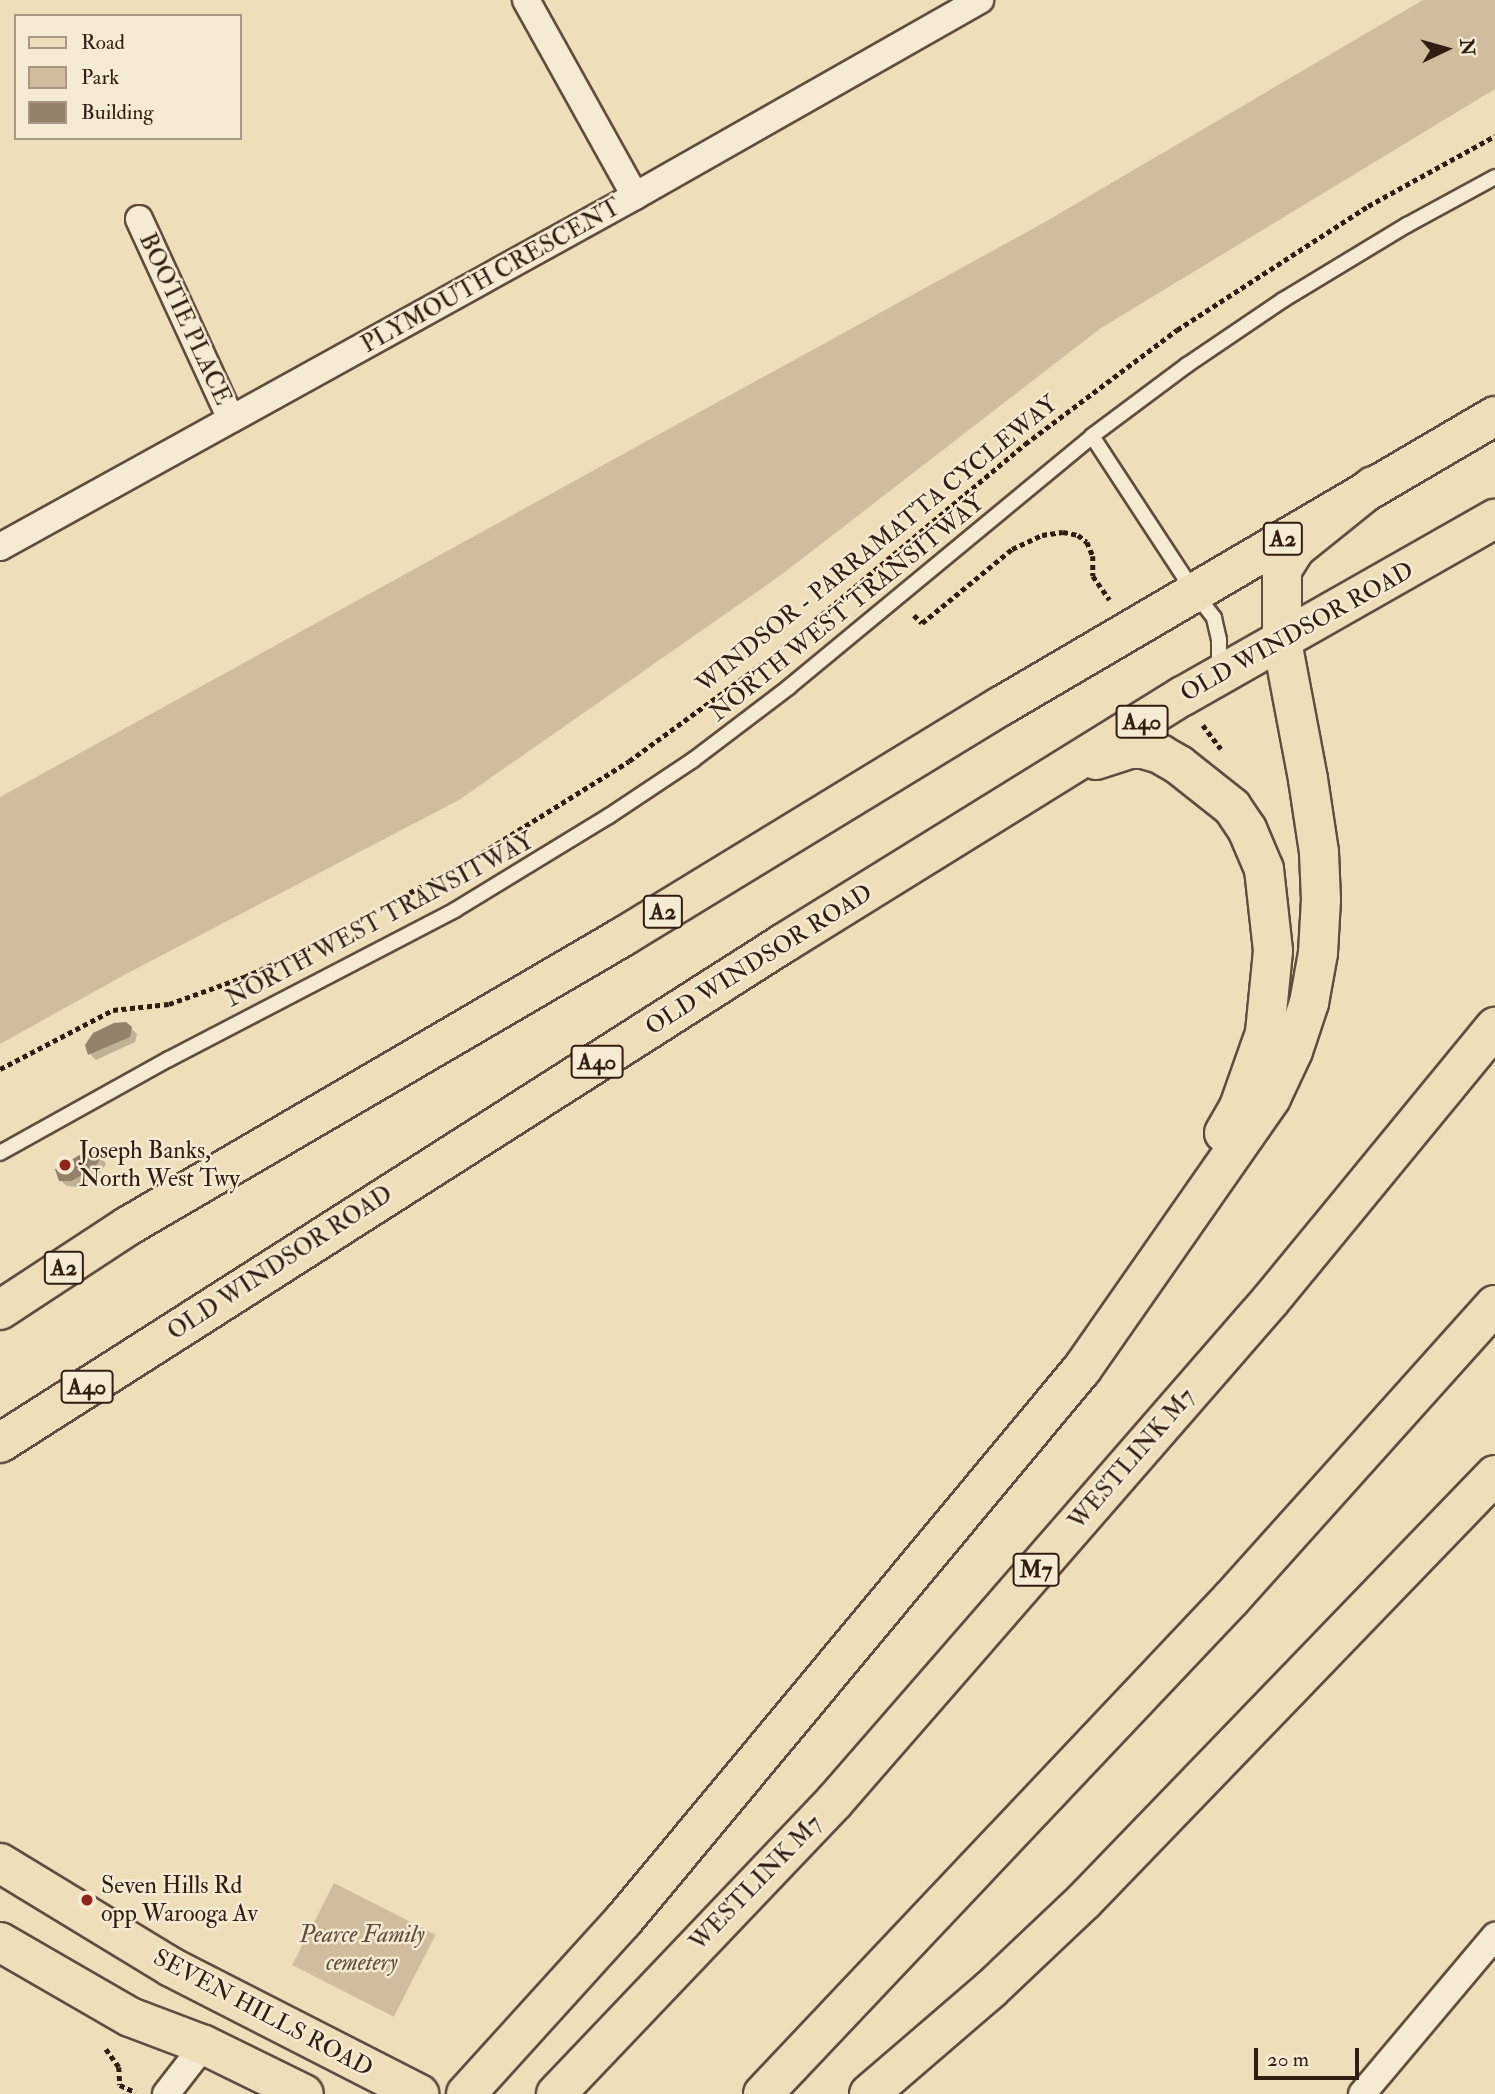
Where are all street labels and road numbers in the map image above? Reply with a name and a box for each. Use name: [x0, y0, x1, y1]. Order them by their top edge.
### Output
street label: PLYMOUTH CRESCENT: [356, 193, 626, 359]
street label: BOOTIE PLACE: [133, 228, 237, 410]
street label: WINDSOR - PARRAMATTA CYCLEWAY: [691, 389, 1063, 699]
street label: NORTH WEST TRANSITWAY: [704, 488, 990, 728]
road number: A2: [1262, 520, 1304, 558]
street label: OLD WINDSOR ROAD: [1175, 556, 1419, 708]
road number: A40: [1114, 702, 1170, 742]
street label: NORTH WEST TRANSITWAY: [221, 826, 539, 1014]
street label: OLD WINDSOR ROAD: [640, 878, 878, 1042]
road number: A2: [642, 892, 684, 931]
road number: A40: [569, 1042, 625, 1082]
street label: OLD WINDSOR ROAD: [162, 1180, 398, 1346]
road number: A2: [43, 1248, 85, 1288]
road number: A40: [59, 1368, 115, 1406]
street label: WESTLINK M7: [1063, 1383, 1201, 1535]
road number: M7: [1012, 1550, 1060, 1590]
street label: WESTLINK M7: [684, 1809, 828, 1957]
street label: SEVEN HILLS ROAD: [148, 1943, 378, 2083]

